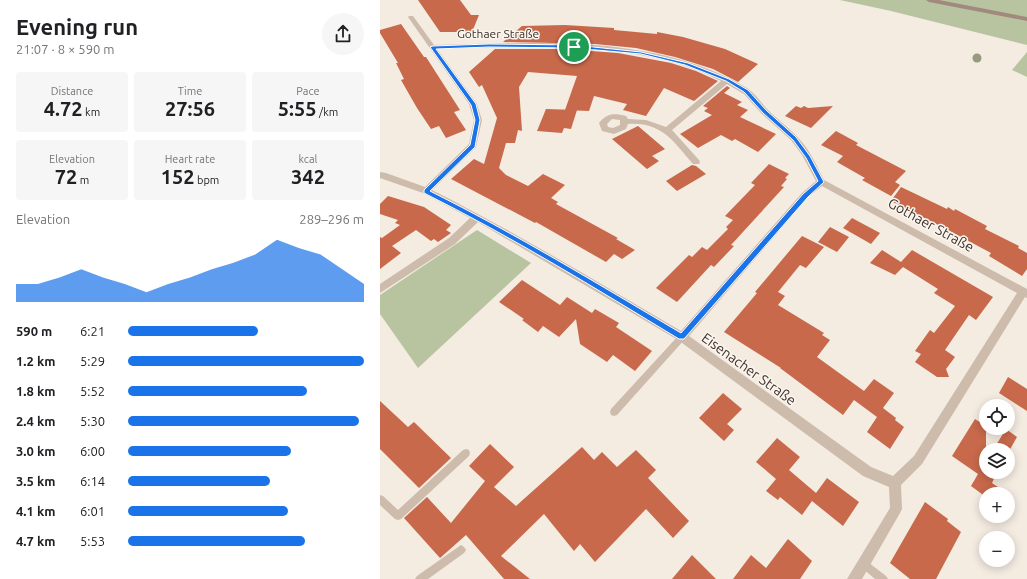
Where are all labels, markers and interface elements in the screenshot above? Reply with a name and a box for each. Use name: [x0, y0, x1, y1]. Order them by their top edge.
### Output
button: share: [322, 13, 364, 55]
text: Evening run: [16, 14, 138, 39]
street label: Gothaer Straße: [457, 27, 539, 40]
pin: [557, 30, 591, 64]
icon: arrive: [563, 36, 585, 58]
text: 21:07 · 8 × 590 m: [16, 42, 115, 56]
text: Distance: [51, 85, 93, 97]
text: Time: [178, 85, 202, 97]
text: Pace: [296, 85, 320, 97]
text: 4.72: [44, 97, 83, 120]
text: 27:56: [165, 97, 215, 120]
text: 5:55: [278, 97, 317, 120]
text: km: [83, 106, 100, 118]
text: /km: [317, 106, 338, 118]
text: Elevation: [49, 153, 95, 165]
text: Heart rate: [165, 153, 215, 165]
text: kcal: [299, 153, 318, 165]
text: 72: [55, 165, 77, 188]
text: 152: [161, 165, 194, 188]
text: 342: [291, 165, 325, 188]
text: m: [77, 174, 89, 186]
text: bpm: [194, 174, 219, 186]
street label: Gothaer Straße: [885, 195, 977, 255]
text: Elevation: [16, 212, 70, 226]
text: 289–296 m: [299, 212, 364, 226]
text: 590 m: [16, 324, 52, 338]
text: 6:21: [80, 324, 105, 338]
street label: Eisenacher Straße: [699, 329, 799, 409]
text: 1.2 km: [16, 354, 55, 368]
text: 5:29: [80, 354, 105, 368]
text: 1.8 km: [16, 384, 55, 398]
text: 5:52: [80, 384, 105, 398]
map controls: [979, 399, 1015, 567]
button: locate: [979, 399, 1015, 435]
text: 2.4 km: [16, 414, 55, 428]
text: 5:30: [80, 414, 105, 428]
button: layers: [979, 443, 1015, 479]
text: 3.0 km: [16, 444, 55, 458]
text: 6:00: [80, 444, 105, 458]
text: 3.5 km: [16, 474, 55, 488]
text: 6:14: [80, 474, 105, 488]
button: +: [979, 487, 1015, 523]
text: 4.1 km: [16, 504, 55, 518]
text: 6:01: [80, 504, 105, 518]
button: −: [979, 531, 1015, 567]
text: 4.7 km: [16, 534, 55, 548]
text: 5:53: [80, 534, 105, 548]

